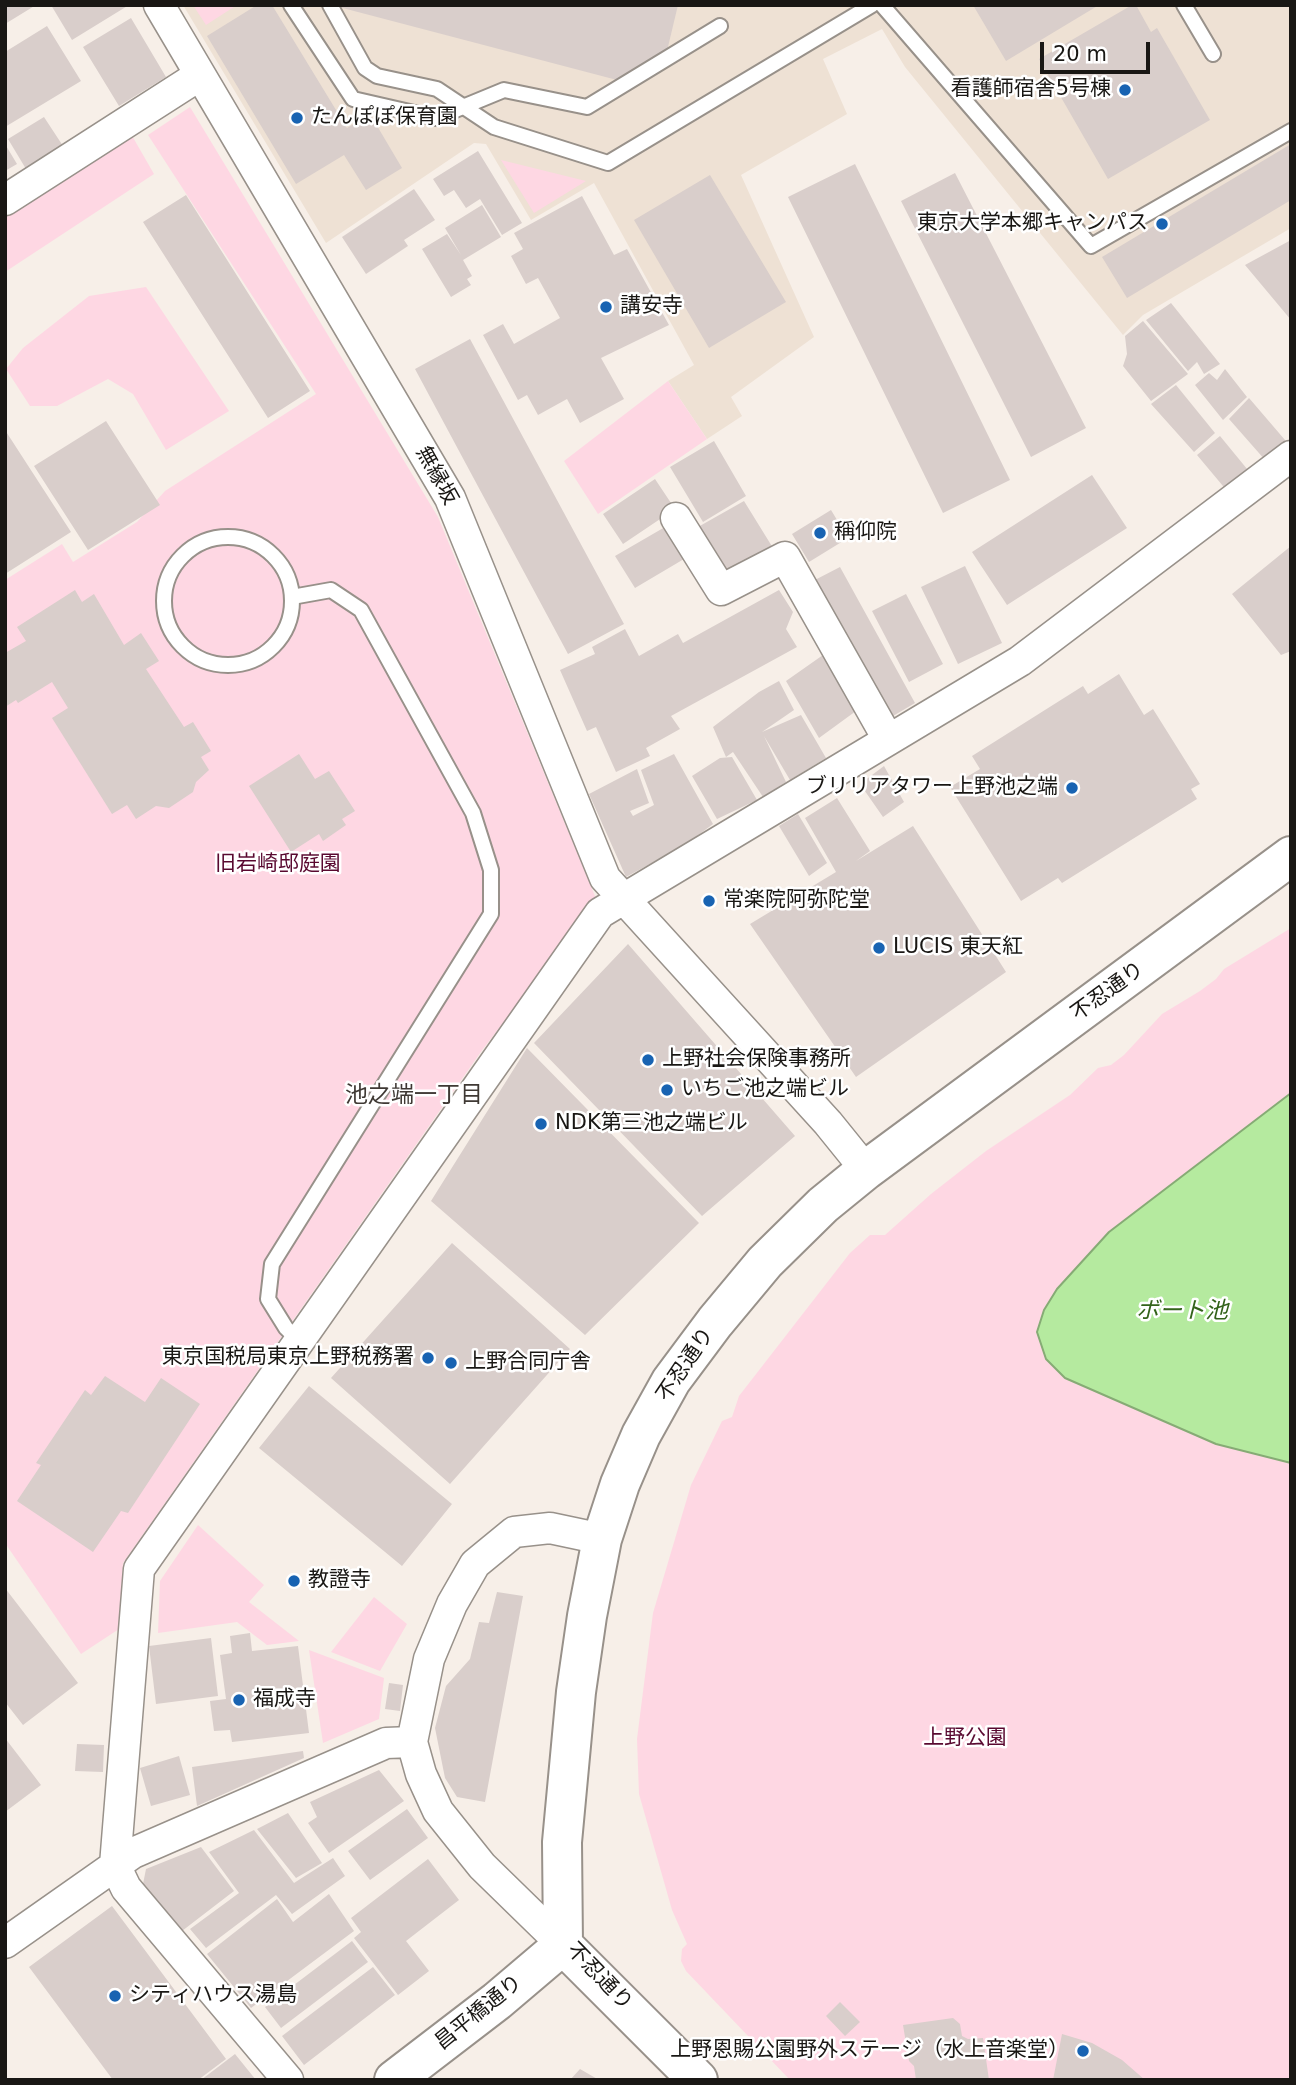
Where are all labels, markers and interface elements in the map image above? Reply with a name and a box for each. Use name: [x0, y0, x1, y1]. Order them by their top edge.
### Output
scale bar: [1044, 28, 1154, 72]
text: 20 m: [1053, 42, 1107, 66]
place label: 看護師宿舎5号棟: [951, 77, 1111, 103]
marker: 看護師宿舎5号棟: [1117, 82, 1133, 98]
place label: たんぽぽ保育園: [311, 105, 458, 131]
marker: たんぽぽ保育園: [289, 110, 305, 126]
place label: 東京大学本郷キャンパス: [917, 211, 1148, 237]
marker: 東京大学本郷キャンパス: [1154, 216, 1170, 232]
place label: 講安寺: [620, 294, 683, 320]
marker: 講安寺: [598, 299, 614, 315]
street label: 無縁坂: [410, 442, 462, 510]
place label: 稱仰院: [834, 520, 897, 546]
marker: 稱仰院: [812, 525, 828, 541]
place label: ブリリアタワー上野池之端: [806, 775, 1058, 801]
marker: ブリリアタワー上野池之端: [1064, 780, 1080, 796]
park label: 旧岩崎邸庭園: [215, 852, 341, 878]
place label: 常楽院阿弥陀堂: [723, 888, 870, 914]
marker: 常楽院阿弥陀堂: [701, 893, 717, 909]
place label: LUCIS 東天紅: [893, 935, 1023, 961]
marker: LUCIS 東天紅: [871, 940, 887, 956]
street label: 不忍通り: [1067, 957, 1149, 1027]
place label: 上野社会保険事務所: [662, 1047, 851, 1073]
marker: 上野社会保険事務所: [640, 1052, 656, 1068]
place label: いちご池之端ビル: [681, 1077, 849, 1103]
district label: 池之端一丁目: [345, 1082, 483, 1110]
marker: いちご池之端ビル: [659, 1082, 675, 1098]
place label: NDK第三池之端ビル: [555, 1111, 748, 1137]
marker: NDK第三池之端ビル: [533, 1116, 549, 1132]
water label: ボート池: [1136, 1298, 1228, 1326]
street label: 不忍通り: [652, 1323, 720, 1407]
place label: 東京国税局東京上野税務署: [162, 1345, 414, 1371]
marker: 東京国税局東京上野税務署: [420, 1350, 436, 1366]
place label: 上野合同庁舎: [465, 1350, 591, 1376]
marker: 上野合同庁舎: [443, 1355, 459, 1371]
place label: 教證寺: [308, 1568, 371, 1594]
marker: 教證寺: [286, 1573, 302, 1589]
place label: 福成寺: [253, 1687, 316, 1713]
marker: 福成寺: [231, 1692, 247, 1708]
park label: 上野公園: [923, 1726, 1007, 1752]
street label: 不忍通り: [561, 1938, 637, 2016]
street label: 昌平橋通り: [430, 1970, 528, 2056]
place label: シティハウス湯島: [129, 1983, 297, 2009]
marker: シティハウス湯島: [107, 1988, 123, 2004]
place label: 上野恩賜公園野外ステージ（水上音楽堂）: [670, 2038, 1069, 2064]
marker: 上野恩賜公園野外ステージ（水上音楽堂）: [1075, 2043, 1091, 2059]

